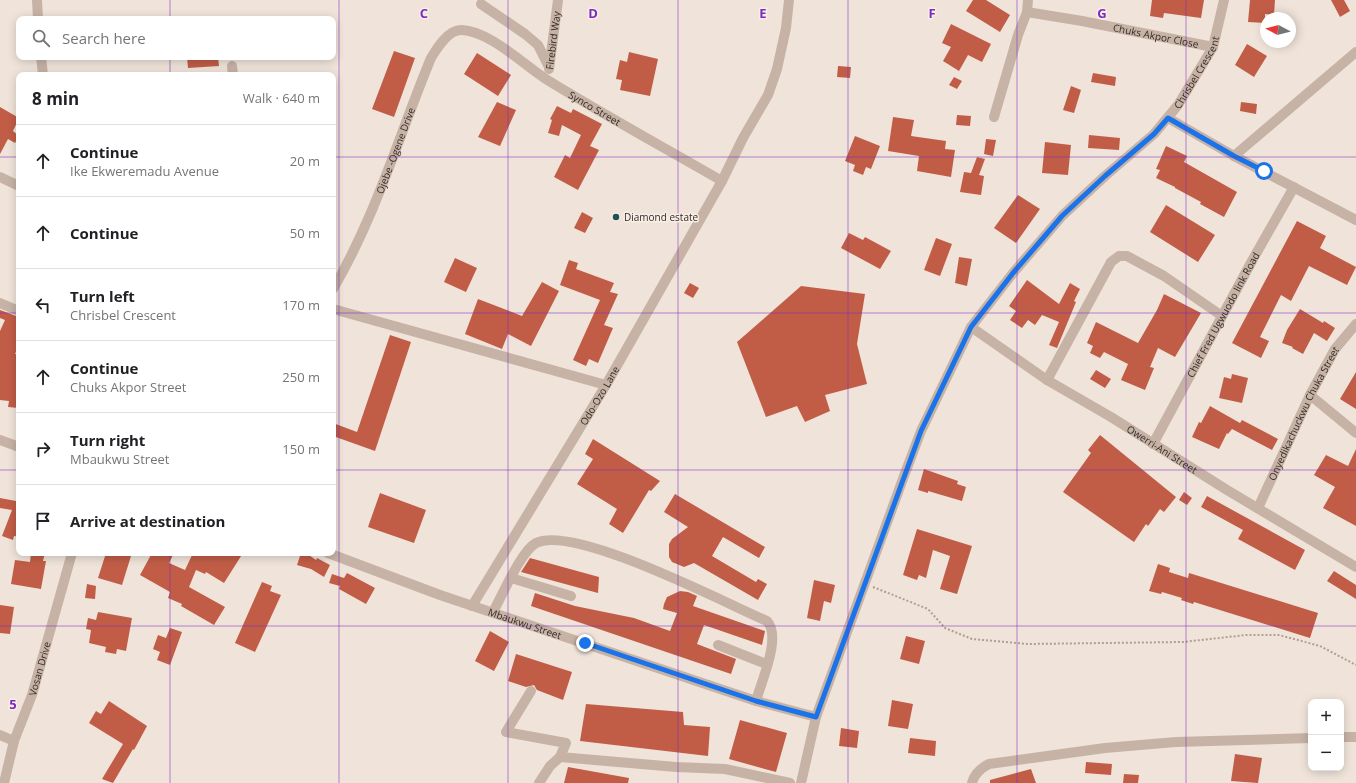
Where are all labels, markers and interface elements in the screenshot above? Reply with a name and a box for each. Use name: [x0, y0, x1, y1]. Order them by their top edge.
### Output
text: C: [420, 4, 428, 22]
text: D: [588, 4, 598, 22]
text: E: [759, 4, 767, 22]
text: F: [928, 4, 936, 22]
text: G: [1097, 4, 1107, 22]
street label: Firebird Way: [542, 9, 564, 70]
north arrow: [1260, 12, 1296, 48]
search box: [16, 16, 336, 60]
street label: Chuks Akpor Close: [1112, 20, 1200, 51]
icon: search: [30, 27, 52, 49]
text: Search here: [62, 28, 146, 48]
street label: Chrisbel Crescent: [1170, 34, 1222, 111]
text: 8 min: [32, 87, 79, 110]
street label: Synco Street: [566, 88, 624, 129]
text: Walk · 640 m: [243, 89, 320, 107]
street label: Ojebe -Ogene Drive: [372, 105, 418, 196]
text: Continue: [70, 142, 138, 162]
icon: ahead: [32, 150, 54, 172]
text: 20 m: [290, 152, 320, 170]
text: Ike Ekweremadu Avenue: [70, 162, 219, 180]
route start: [1255, 162, 1273, 180]
place label: Diamond estate: [624, 210, 699, 224]
marker: Diamond estate: [611, 212, 621, 222]
icon: ahead: [32, 222, 54, 244]
text: Continue: [70, 223, 138, 243]
text: 50 m: [290, 224, 320, 242]
street label: Chief Fred Ugwuodo link Road: [1183, 249, 1263, 380]
text: Turn left: [70, 286, 135, 306]
icon: left: [32, 294, 54, 316]
text: 170 m: [282, 296, 320, 314]
text: Chrisbel Crescent: [70, 306, 176, 324]
street label: Onyedikachuckwu Chuka Street: [1265, 343, 1342, 483]
text: Continue: [70, 358, 138, 378]
street label: Odo-Ozo Lane: [576, 363, 623, 428]
icon: ahead: [32, 366, 54, 388]
text: 250 m: [282, 368, 320, 386]
text: Chuks Akpor Street: [70, 378, 186, 396]
street label: Owerri-Ani Street: [1124, 422, 1200, 477]
text: Turn right: [70, 430, 145, 450]
icon: right: [32, 438, 54, 460]
text: 150 m: [282, 440, 320, 458]
text: Mbaukwu Street: [70, 450, 169, 468]
icon: arrive: [32, 510, 54, 532]
text: Arrive at destination: [70, 511, 225, 531]
street label: Mbaukwu Street: [486, 605, 564, 642]
route end: [576, 634, 594, 652]
street label: Vosan Drive: [25, 640, 54, 697]
text: 5: [9, 695, 17, 713]
map controls: [1308, 699, 1344, 771]
button: +: [1308, 699, 1344, 735]
button: −: [1308, 735, 1344, 771]

